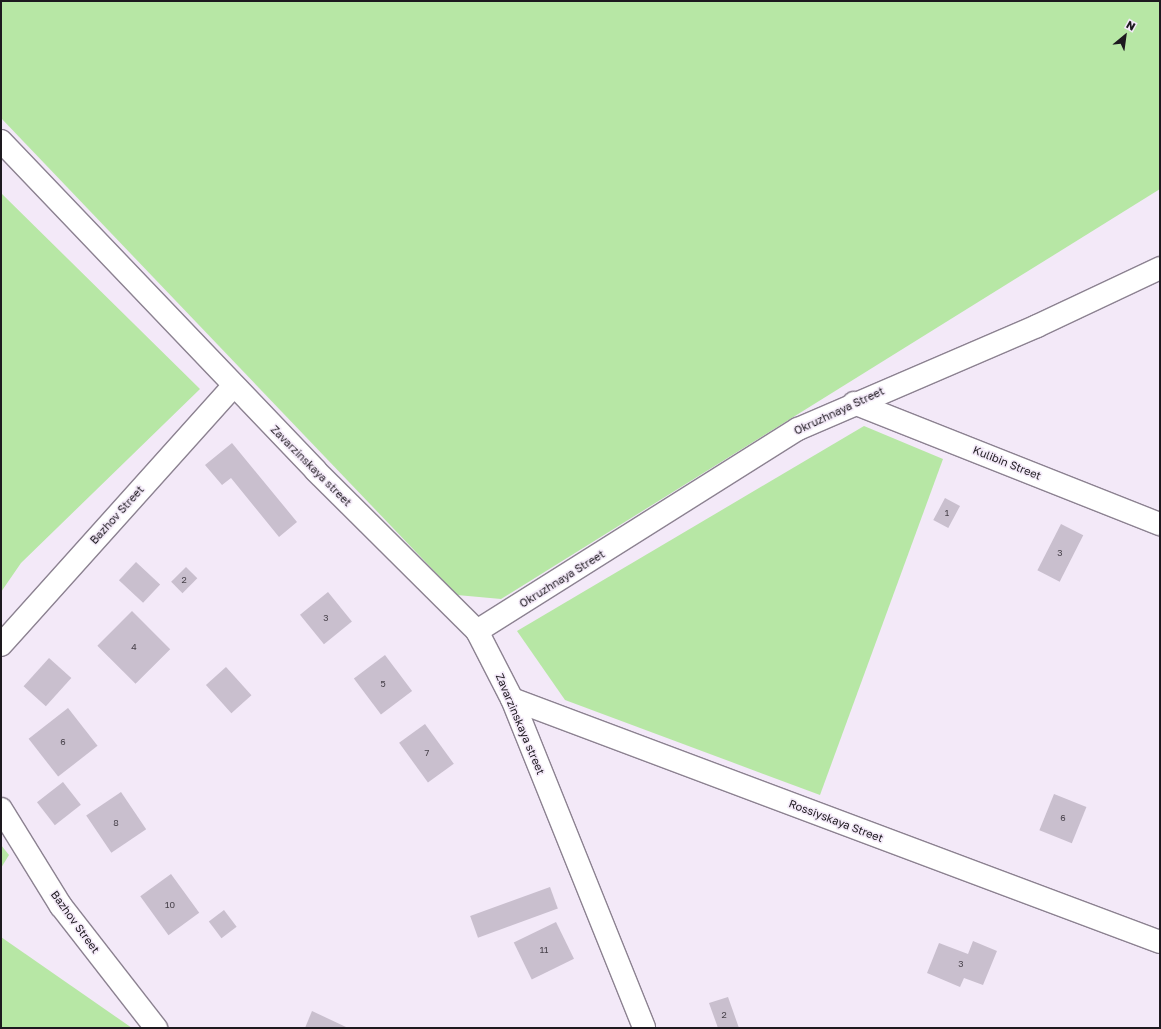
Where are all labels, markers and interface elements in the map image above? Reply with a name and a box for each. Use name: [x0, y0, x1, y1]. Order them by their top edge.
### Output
north arrow: [1105, 16, 1145, 56]
text: N: [1124, 17, 1138, 33]
street label: Okruzhnaya Street: [792, 384, 886, 438]
street label: Zavarzinskaya street: [268, 423, 354, 509]
street label: Kulibin Street: [971, 443, 1043, 483]
street label: Bazhov Street: [87, 483, 147, 547]
house number: 1: [945, 508, 949, 518]
street label: Okruzhnaya Street: [517, 547, 607, 611]
house number: 3: [1057, 548, 1063, 558]
house number: 2: [181, 575, 187, 585]
house number: 3: [323, 613, 329, 623]
house number: 4: [131, 642, 137, 652]
street label: Zavarzinskaya street: [493, 671, 547, 777]
house number: 5: [380, 679, 386, 689]
house number: 6: [60, 737, 66, 747]
house number: 7: [425, 748, 429, 758]
street label: Rossiyskaya Street: [787, 797, 885, 845]
house number: 6: [1060, 813, 1066, 823]
house number: 8: [113, 818, 119, 828]
street label: Bazhov Street: [48, 888, 102, 956]
house number: 10: [165, 900, 175, 910]
house number: 11: [540, 945, 548, 955]
house number: 3: [958, 959, 964, 969]
house number: 2: [721, 1010, 727, 1020]

